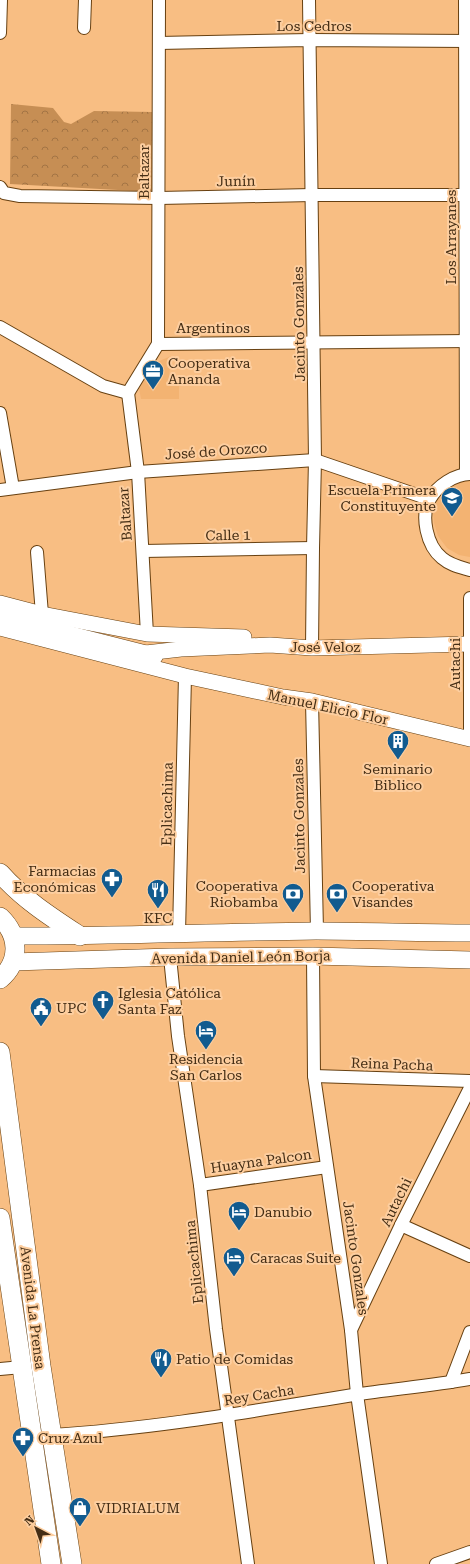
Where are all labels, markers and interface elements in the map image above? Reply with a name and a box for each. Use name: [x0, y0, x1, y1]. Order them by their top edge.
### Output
street label: Los Cedros: [276, 18, 352, 34]
street label: Baltazar: [136, 145, 152, 199]
street label: Junín: [216, 173, 256, 189]
street label: Los Arrayanes: [443, 189, 459, 284]
street label: Jacinto Gonzales: [290, 266, 308, 382]
street label: Argentinos: [176, 320, 250, 336]
place label: Cooperativa Ananda: [168, 355, 251, 387]
office icon: Cooperativa Ananda: [140, 358, 166, 391]
street label: José de Orozco: [164, 439, 268, 463]
place label: Escuela Primera Constituyente: [328, 482, 436, 514]
school or university icon: Escuela Primera Constituyente: [439, 485, 465, 518]
street label: Baltazar: [115, 486, 135, 541]
street label: Calle 1: [205, 527, 251, 543]
street label: Autachi: [447, 637, 463, 690]
street label: José Veloz: [290, 639, 361, 655]
street label: Manuel Elicio Flor: [266, 686, 390, 728]
building icon: Seminario Biblico: [385, 728, 411, 761]
street label: Jacinto Gonzales: [290, 758, 308, 874]
place label: Seminario Biblico: [363, 761, 433, 793]
street label: Eplicachima: [158, 762, 176, 846]
place label: Farmacias Económicas: [14, 863, 96, 895]
pharmacy icon: Farmacias Económicas: [99, 866, 125, 899]
restaurant icon: KFC: [145, 877, 171, 910]
place label: Cooperativa Riobamba: [196, 878, 278, 910]
place label: Cooperativa Visandes: [352, 878, 435, 910]
bank icon: Cooperativa Riobamba: [280, 881, 306, 914]
bank icon: Cooperativa Visandes: [324, 881, 350, 914]
place label: KFC: [144, 910, 172, 926]
street label: Avenida Daniel León Borja: [151, 947, 331, 967]
place label: Iglesia Católica Santa Faz: [118, 985, 221, 1017]
church icon: Iglesia Católica Santa Faz: [90, 988, 116, 1021]
public building icon: UPC: [28, 995, 54, 1028]
place label: UPC: [56, 1000, 87, 1016]
hotel icon: Residencia San Carlos: [193, 1018, 219, 1051]
place label: Residencia San Carlos: [169, 1051, 243, 1083]
street label: Reina Pacha: [351, 1055, 434, 1073]
street label: Huayna Palcon: [209, 1146, 313, 1176]
street label: Autachi: [377, 1175, 415, 1229]
hotel icon: Danubio: [226, 1199, 252, 1232]
street label: Jacinto Gonzales: [340, 1200, 372, 1316]
place label: Danubio: [254, 1204, 312, 1220]
street label: Eplicachima: [182, 1219, 206, 1305]
hotel icon: Caracas Suite: [221, 1245, 247, 1278]
street label: Avenida La Prensa: [18, 1246, 49, 1371]
place label: Caracas Suite: [250, 1250, 341, 1266]
restaurant icon: Patio de Comidas: [148, 1346, 174, 1379]
place label: Patio de Comidas: [176, 1351, 294, 1367]
street label: Rey Cacha: [223, 1381, 296, 1408]
pharmacy icon: Cruz Azul: [10, 1425, 36, 1458]
place label: Cruz Azul: [38, 1430, 103, 1446]
shop icon: VIDRIALUM: [67, 1495, 93, 1528]
place label: VIDRIALUM: [96, 1500, 180, 1516]
north arrow: [16, 1508, 56, 1548]
text: N: [22, 1513, 38, 1529]

